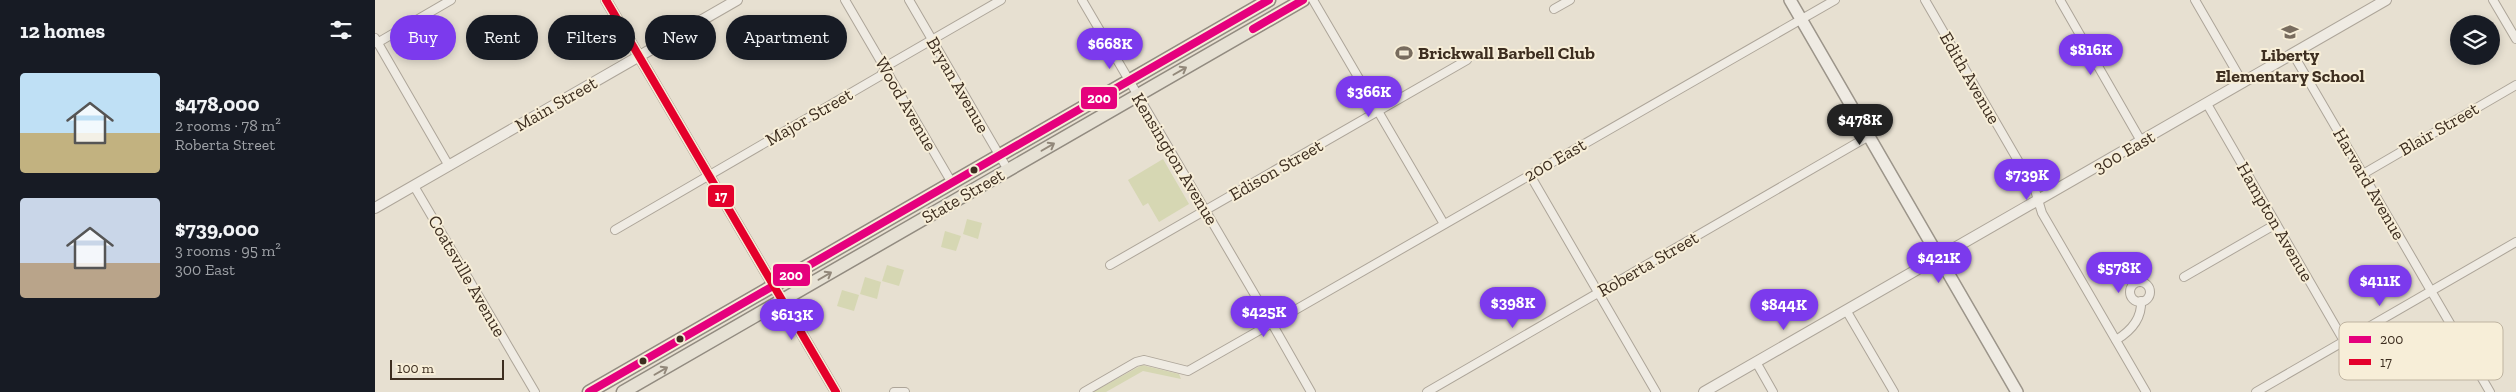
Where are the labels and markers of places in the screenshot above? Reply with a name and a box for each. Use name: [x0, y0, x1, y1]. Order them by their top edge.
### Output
school or university icon: Liberty Elementary School: [2280, 22, 2300, 42]
pin: $668K: [1075, 28, 1145, 70]
pin: $816K: [2056, 34, 2126, 76]
place label: Brickwall Barbell Club: [1418, 42, 1595, 64]
sports icon: Brickwall Barbell Club: [1394, 43, 1414, 63]
place label: Liberty Elementary School: [2215, 44, 2365, 87]
pin: $366K: [1334, 76, 1404, 118]
pin: $478K: [1825, 104, 1895, 146]
pin: $739K: [1992, 158, 2062, 201]
unlabelled marker: [969, 165, 979, 175]
pin: $421K: [1904, 242, 1974, 284]
pin: $578K: [2084, 252, 2154, 294]
pin: $411K: [2345, 264, 2415, 307]
pin: $398K: [1478, 286, 1548, 329]
pin: $844K: [1749, 288, 1819, 331]
pin: $425K: [1229, 296, 1299, 338]
pin: $613K: [757, 298, 827, 341]
unlabelled marker: [675, 334, 685, 344]
unlabelled marker: [638, 356, 648, 366]

